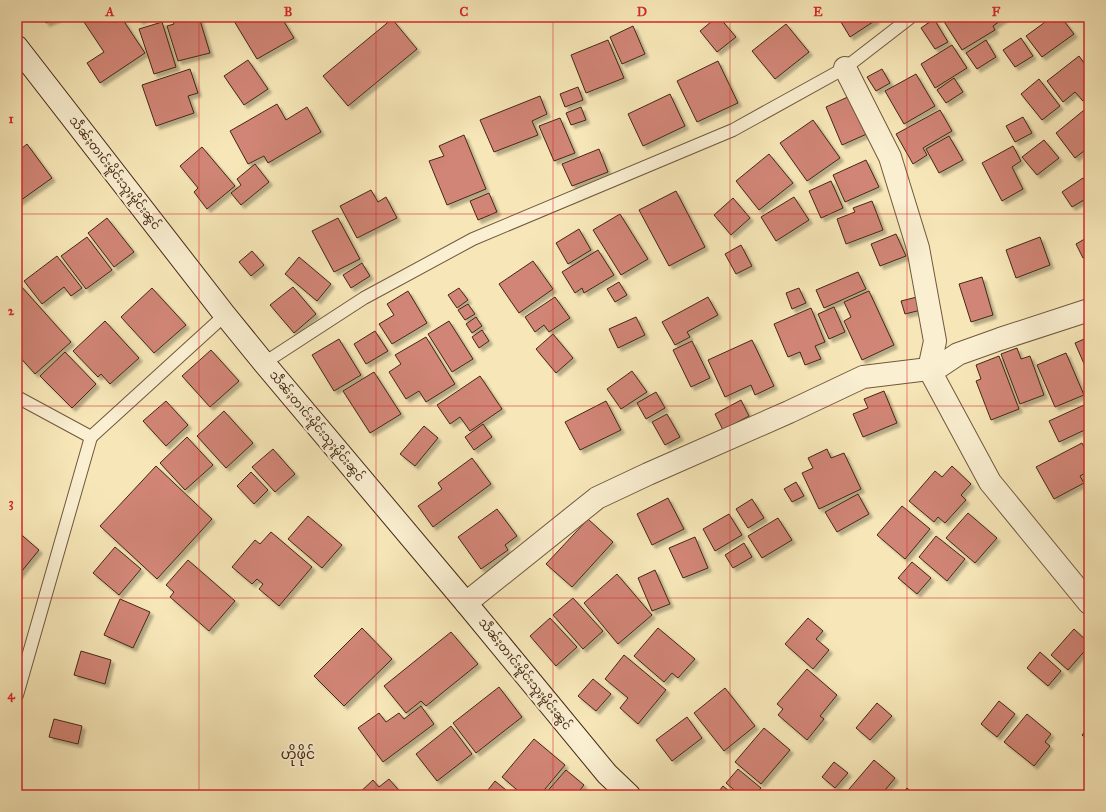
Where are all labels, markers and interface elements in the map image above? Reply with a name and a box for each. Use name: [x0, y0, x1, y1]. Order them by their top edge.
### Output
text: A: [105, 4, 115, 20]
text: B: [284, 4, 293, 20]
text: C: [460, 4, 469, 20]
text: D: [637, 4, 647, 20]
text: E: [813, 4, 823, 20]
text: F: [992, 4, 1001, 20]
text: 1: [8, 111, 14, 127]
street label: သဵၼ်ႈတၢင်းမိူင်းသူႈမိူင်းၼွင်: [64, 112, 165, 234]
text: 2: [8, 303, 15, 319]
street label: သဵၼ်ႈတၢင်းမိူင်းသူႈမိူင်းၼွင်: [264, 367, 369, 486]
text: 3: [8, 495, 14, 511]
street label: သဵၼ်ႈတၢင်းမိူင်းသူႈမိူင်းၼွင်: [473, 614, 576, 735]
text: 4: [7, 687, 15, 703]
district label: ဟိုဖိုင်: [281, 744, 315, 766]

